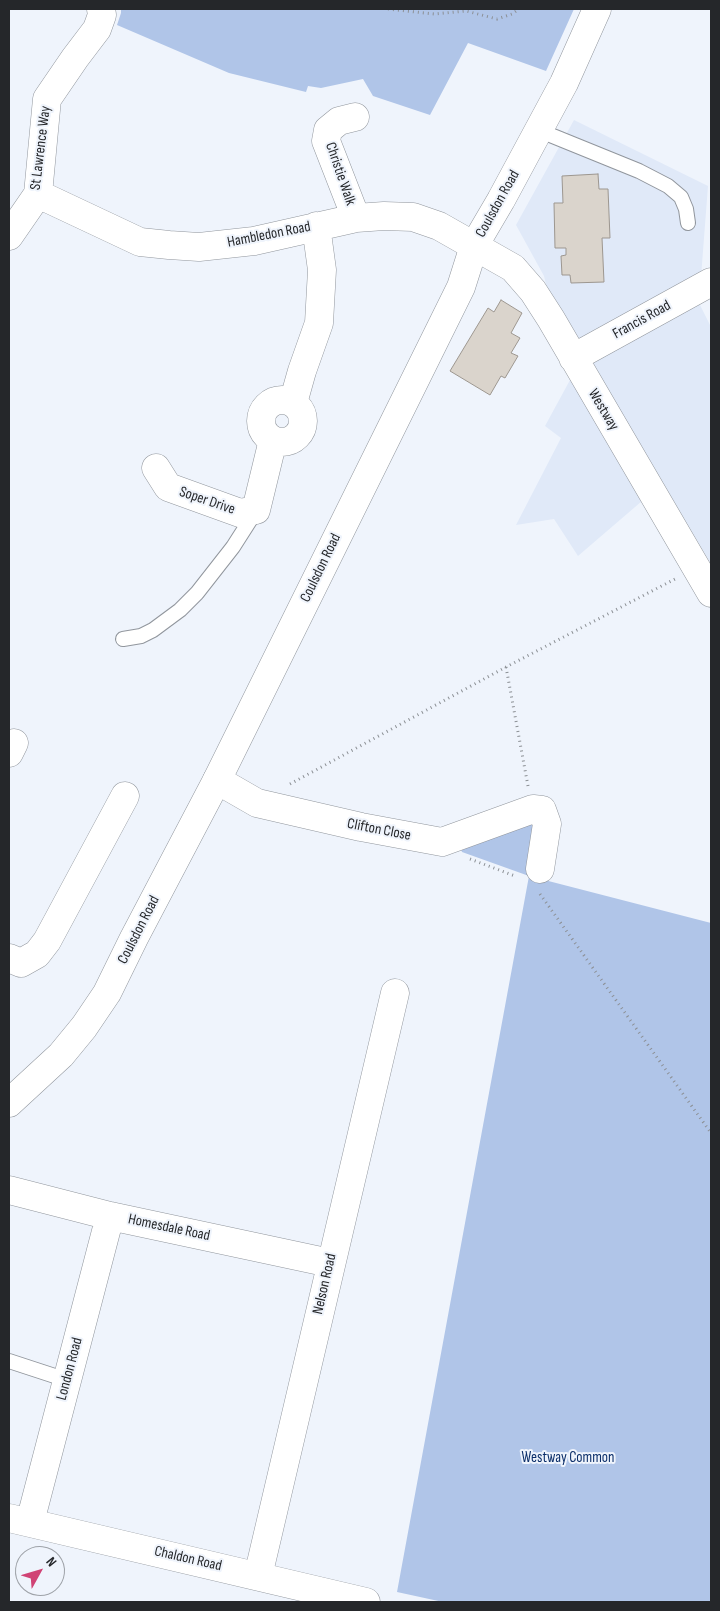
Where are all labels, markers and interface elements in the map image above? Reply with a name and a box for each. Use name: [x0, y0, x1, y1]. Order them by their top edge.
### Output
street label: St Lawrence Way: [27, 105, 55, 191]
street label: Christie Walk: [321, 140, 359, 208]
street label: Coulsdon Road: [472, 167, 524, 241]
street label: Hambledon Road: [226, 218, 312, 252]
street label: Francis Road: [610, 297, 674, 343]
street label: Westway: [584, 386, 622, 434]
street label: Soper Drive: [177, 483, 237, 519]
street label: Coulsdon Road: [297, 531, 345, 605]
street label: Clifton Close: [346, 815, 412, 845]
street label: Coulsdon Road: [114, 893, 164, 967]
street label: Homesdale Road: [126, 1211, 212, 1245]
street label: Nelson Road: [309, 1252, 341, 1316]
street label: London Road: [53, 1336, 87, 1402]
park label: Westway Common: [522, 1449, 614, 1467]
street label: Chaldon Road: [153, 1543, 223, 1575]
north arrow: [15, 1546, 65, 1596]
text: N: [42, 1554, 60, 1570]

